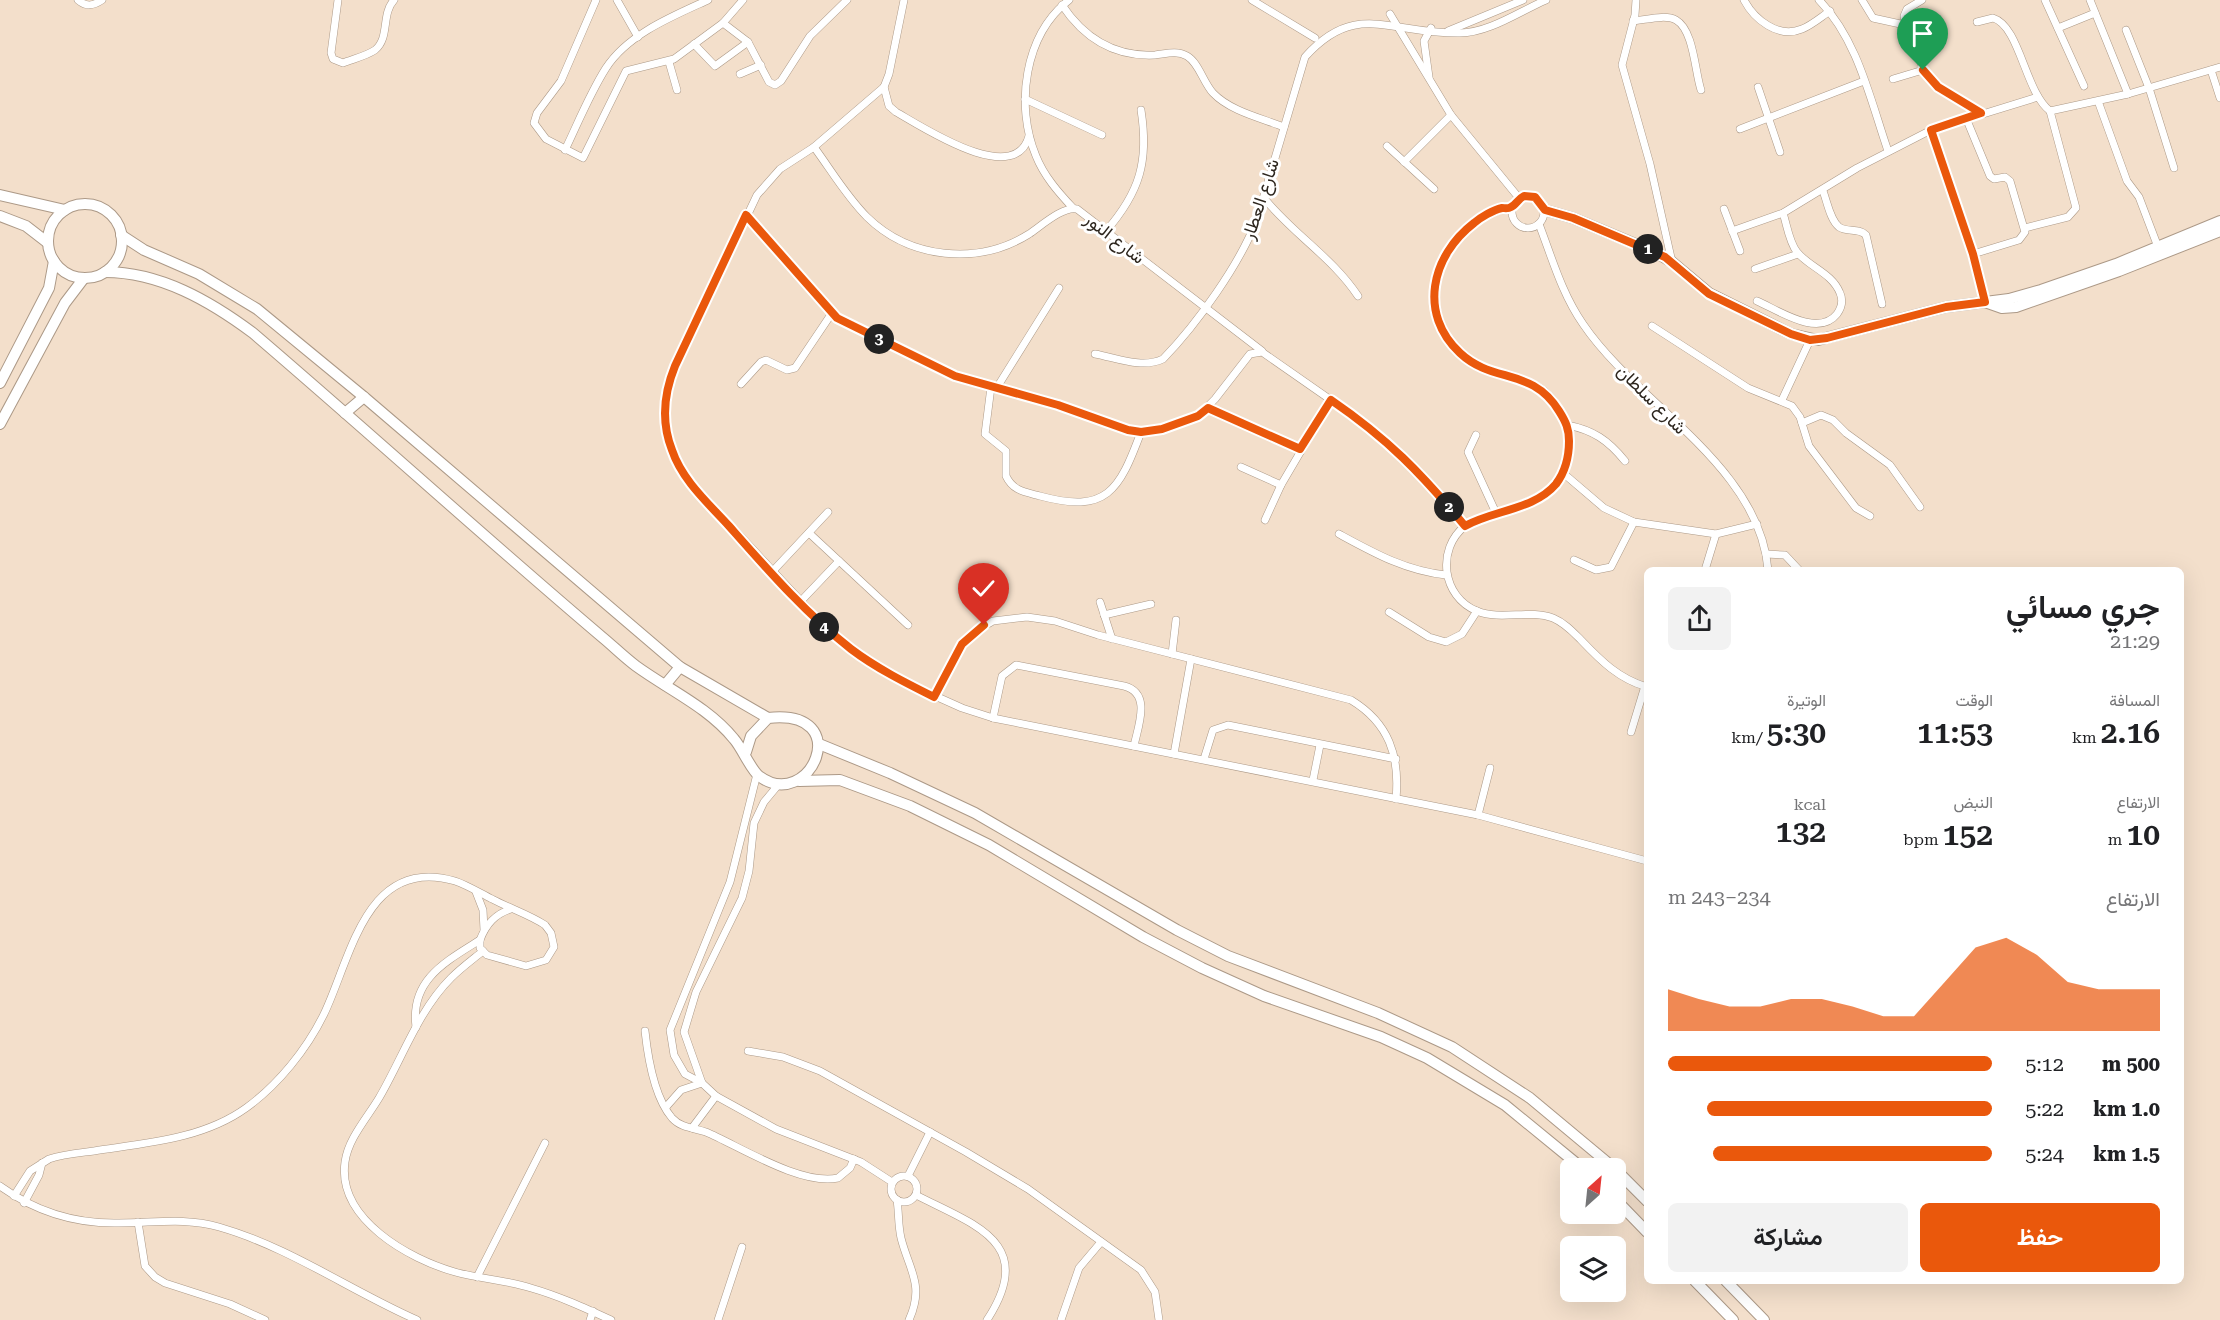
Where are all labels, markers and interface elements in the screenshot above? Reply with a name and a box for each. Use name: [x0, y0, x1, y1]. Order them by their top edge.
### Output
pin: [1897, 8, 1948, 70]
icon: arrive: [1906, 17, 1939, 50]
street label: شارع العطار: [1237, 156, 1285, 243]
street label: شارع النور: [1079, 207, 1149, 270]
pin: 1: [1633, 234, 1663, 264]
text: 1: [1644, 239, 1652, 258]
pin: 3: [864, 324, 894, 354]
text: 3: [875, 329, 883, 348]
street label: شارع سلطان: [1611, 360, 1691, 440]
pin: 2: [1434, 492, 1464, 522]
text: 2: [1445, 497, 1453, 516]
pin: [958, 563, 1009, 625]
icon: check: [967, 572, 1000, 605]
button: share: [1668, 587, 1731, 650]
text: جري مسائي: [2006, 587, 2160, 626]
pin: 4: [809, 612, 839, 642]
text: 4: [820, 617, 828, 636]
text: 21:29: [2110, 629, 2160, 653]
text: الوتيرة: [1787, 691, 1826, 710]
text: الوقت: [1955, 691, 1993, 710]
text: المسافة: [2109, 691, 2160, 710]
text: 5:30: [1767, 715, 1826, 750]
text: 11:53: [1917, 715, 1993, 750]
text: 2.16: [2101, 715, 2160, 750]
text: /km: [1731, 728, 1767, 747]
text: km: [2072, 728, 2101, 747]
text: النبض: [1953, 793, 1993, 812]
text: الارتفاع: [2117, 793, 2160, 812]
text: kcal: [1794, 795, 1826, 814]
text: 132: [1776, 814, 1826, 849]
text: 152: [1943, 817, 1993, 852]
text: 10: [2126, 817, 2160, 852]
text: bpm: [1903, 830, 1943, 849]
text: m: [2108, 830, 2126, 849]
text: 234–243 m: [1668, 885, 1771, 909]
text: الارتفاع: [2106, 887, 2160, 911]
text: 5:12: [2025, 1052, 2064, 1076]
text: 500 m: [2102, 1052, 2160, 1076]
text: 5:22: [2025, 1097, 2064, 1121]
text: 1.0 km: [2093, 1097, 2160, 1121]
text: 5:24: [2025, 1142, 2064, 1166]
text: 1.5 km: [2093, 1142, 2160, 1166]
north arrow: [1560, 1158, 1626, 1224]
map controls: [1560, 1158, 1626, 1302]
button: مشاركة: [1668, 1203, 1908, 1272]
button: حفظ: [1920, 1203, 2160, 1272]
button: layers: [1560, 1236, 1626, 1302]

